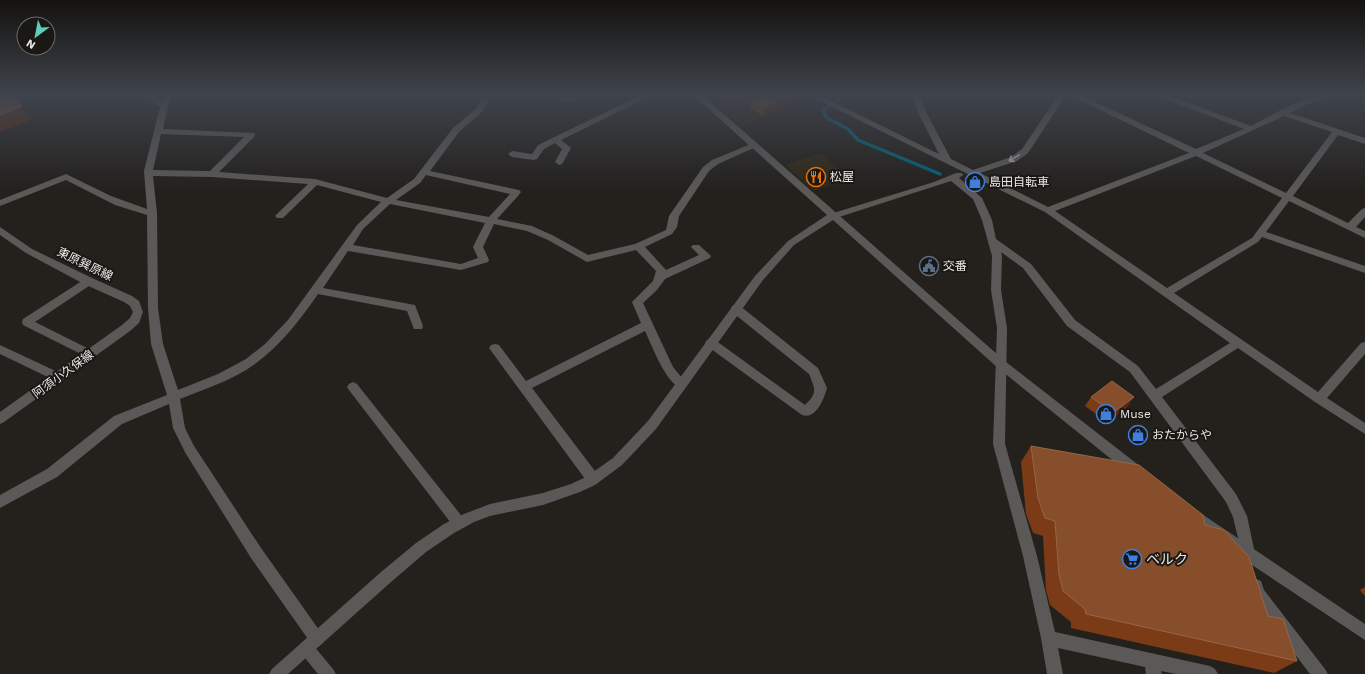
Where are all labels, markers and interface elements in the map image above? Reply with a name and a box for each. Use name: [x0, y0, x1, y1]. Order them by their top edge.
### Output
north arrow: [16, 16, 56, 56]
text: N: [24, 36, 38, 52]
one-way arrow: [1008, 155, 1020, 162]
restaurant icon: 松屋: [805, 166, 827, 188]
place label: 松屋: [830, 170, 854, 184]
shop icon: 島田自転車: [964, 171, 986, 193]
place label: 島田自転車: [989, 175, 1049, 189]
street label: 東原巽原線: [55, 245, 115, 283]
public building icon: 交番: [918, 255, 940, 277]
place label: 交番: [943, 259, 967, 273]
street label: 阿須小久保線: [30, 347, 96, 401]
shop icon: Muse: [1095, 403, 1117, 425]
place label: Muse: [1120, 407, 1151, 421]
shop icon: おたからや: [1127, 424, 1149, 446]
place label: おたからや: [1152, 428, 1212, 442]
supermarket icon: ベルク: [1121, 548, 1143, 570]
place label: ベルク: [1146, 551, 1188, 567]

